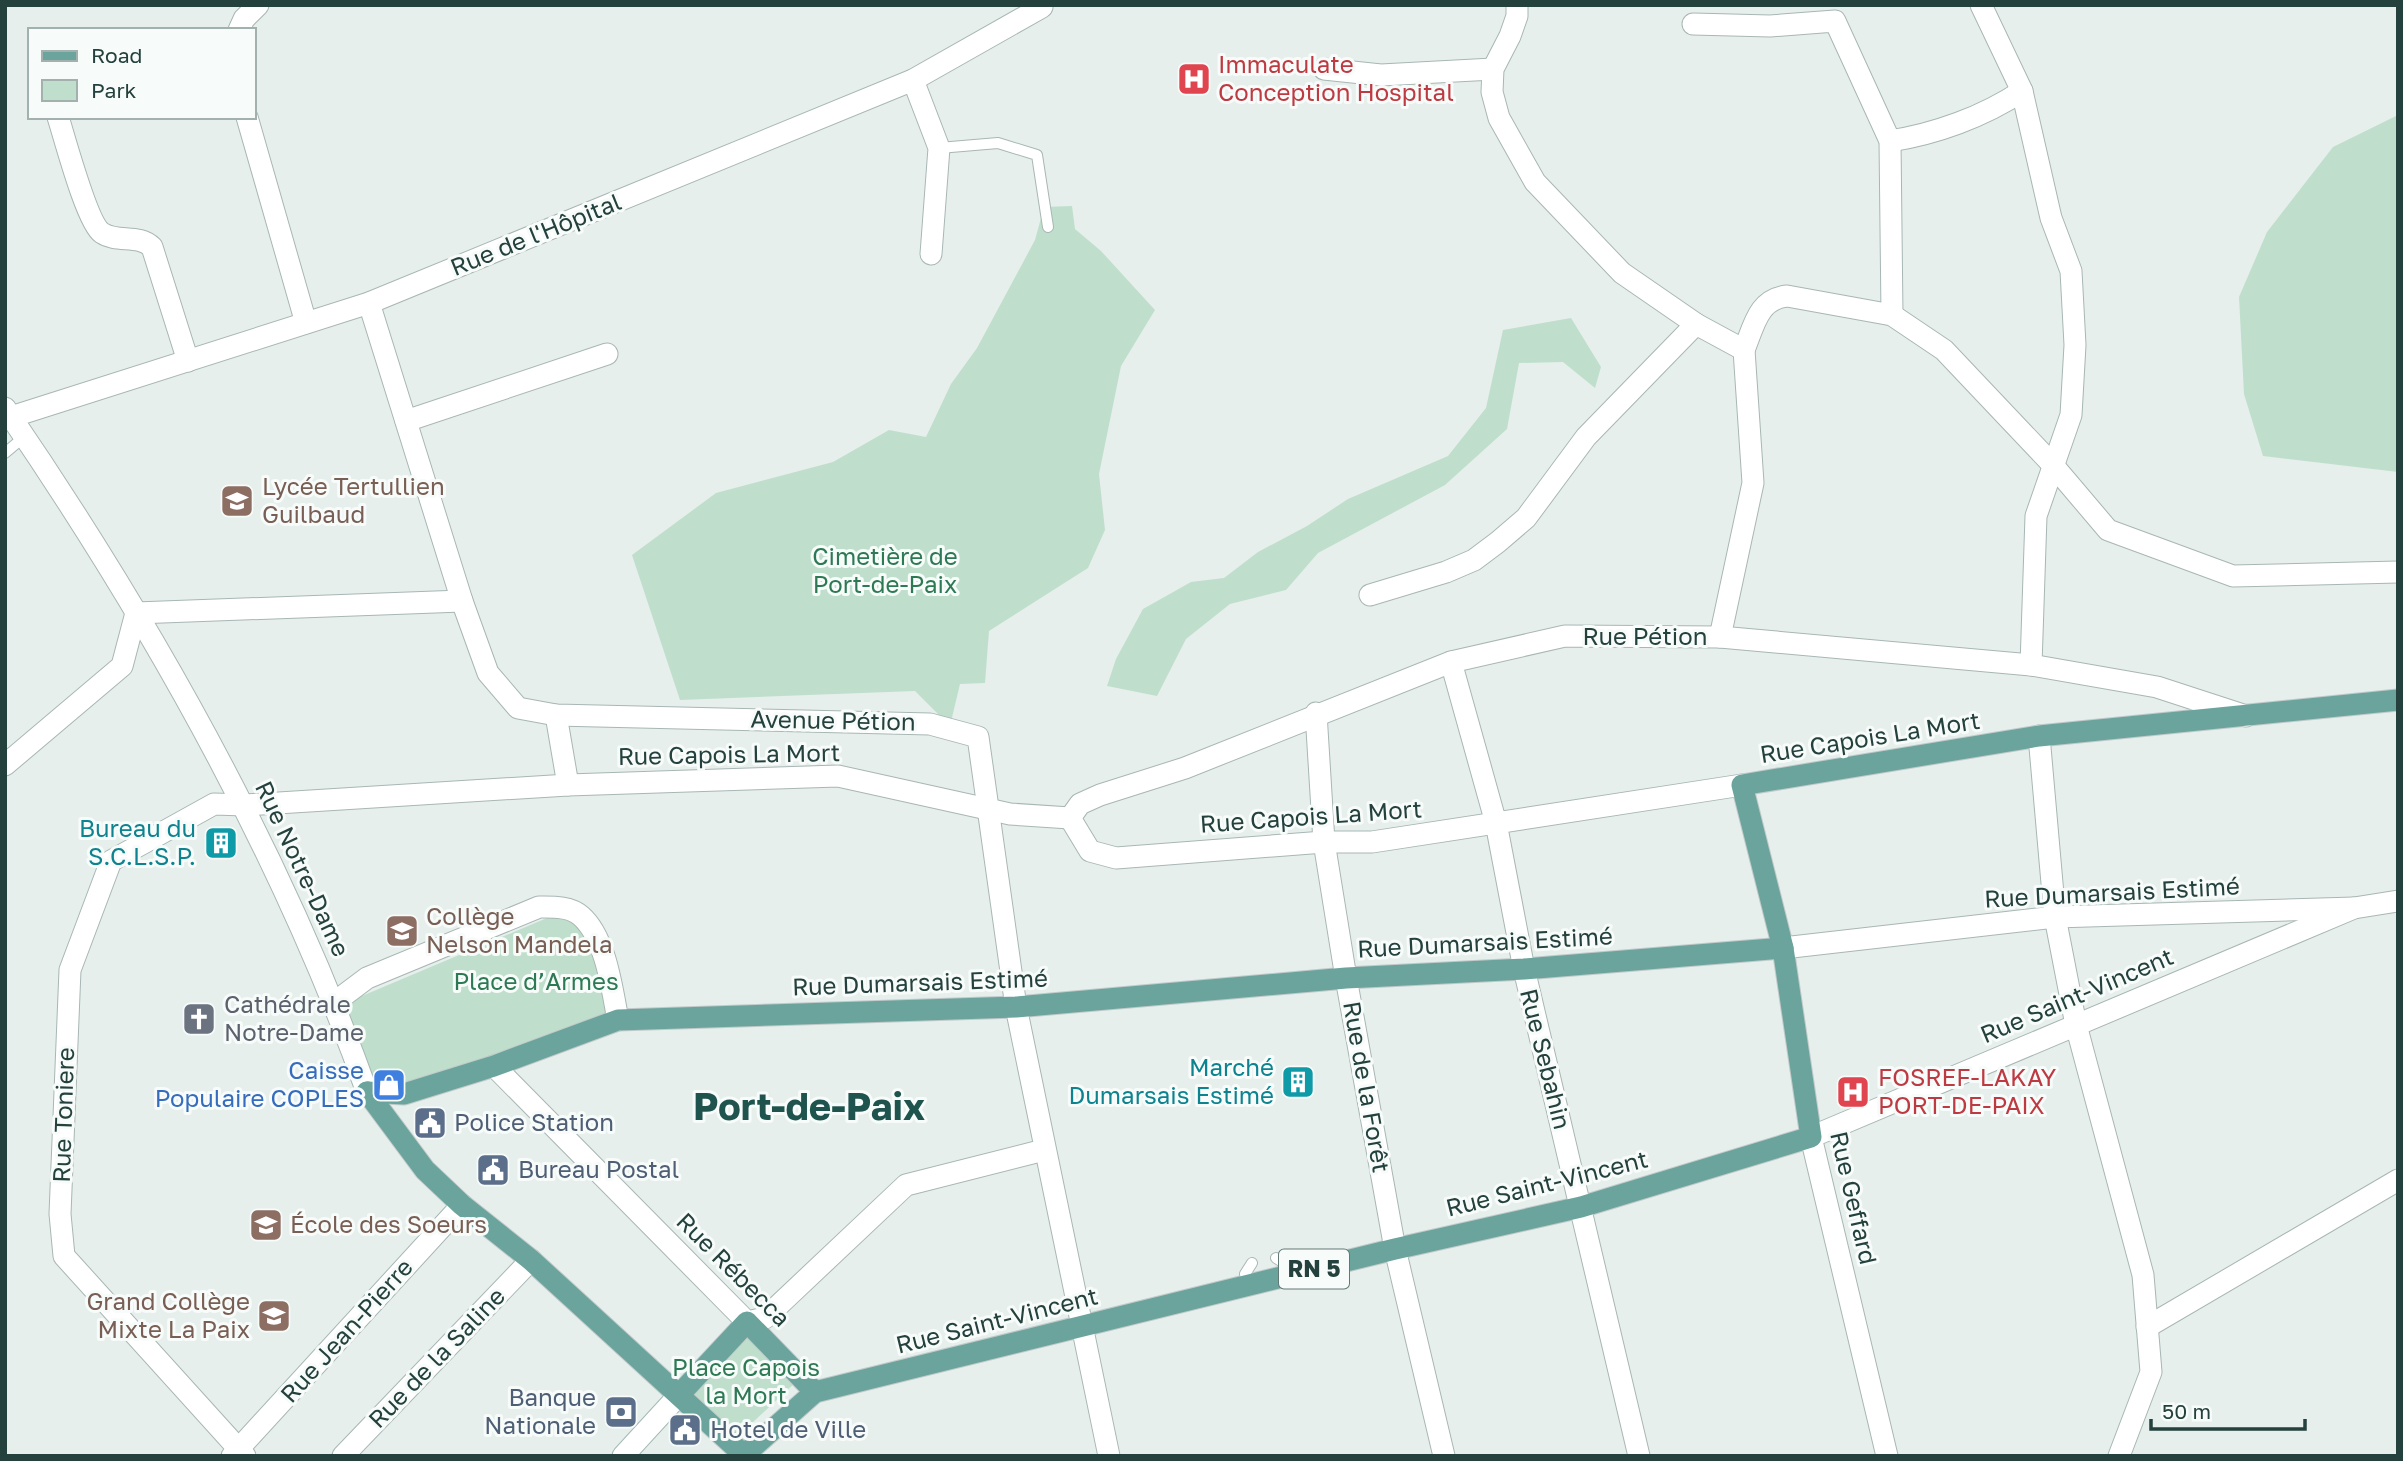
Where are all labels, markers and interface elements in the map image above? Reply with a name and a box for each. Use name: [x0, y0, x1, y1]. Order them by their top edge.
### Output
legend: [28, 28, 256, 119]
text: Road: [91, 42, 142, 68]
place label: Immaculate Conception Hospital: [1218, 49, 1454, 106]
hospital icon: Immaculate Conception Hospital: [1175, 60, 1213, 98]
text: Park: [91, 77, 137, 103]
street label: Rue de l'Hôpital: [446, 186, 625, 281]
place label: Lycée Tertullien Guilbaud: [262, 471, 445, 528]
school or university icon: Lycée Tertullien Guilbaud: [218, 482, 256, 520]
park label: Cimetière de Port-de-Paix: [812, 541, 958, 598]
street label: Rue Pétion: [1583, 621, 1707, 650]
street label: Avenue Pétion: [750, 704, 916, 735]
street label: Rue Capois La Mort: [1758, 705, 1982, 768]
street label: Rue Capois La Mort: [618, 737, 840, 770]
street label: Rue Notre-Dame: [250, 776, 357, 961]
street label: Rue Capois La Mort: [1199, 793, 1423, 838]
place label: Bureau du S.C.L.S.P.: [79, 813, 196, 870]
building icon: Bureau du S.C.L.S.P.: [202, 824, 240, 862]
street label: Rue Dumarsais Estimé: [1983, 870, 2240, 913]
place label: Collège Nelson Mandela: [426, 901, 613, 958]
school or university icon: Collège Nelson Mandela: [383, 912, 421, 950]
street label: Rue Dumarsais Estimé: [1356, 920, 1613, 963]
street label: Rue Saint-Vincent: [1976, 941, 2177, 1048]
street label: Rue Dumarsais Estimé: [792, 963, 1048, 1000]
park label: Place d’Armes: [453, 966, 619, 995]
street label: Rue Sebahin: [1515, 985, 1578, 1132]
place label: Cathédrale Notre-Dame: [224, 989, 364, 1046]
street label: Rue de la Forêt: [1338, 999, 1397, 1175]
church icon: Cathédrale Notre-Dame: [180, 1000, 218, 1038]
street label: Rue Toniere: [46, 1047, 79, 1183]
place label: Marché Dumarsais Estimé: [1069, 1052, 1274, 1109]
place label: Caisse Populaire COPLES: [155, 1055, 364, 1112]
place label: FOSREF-LAKAY PORT-DE-PAIX: [1878, 1062, 2057, 1119]
building icon: Marché Dumarsais Estimé: [1279, 1063, 1317, 1101]
shop icon: Caisse Populaire COPLES: [370, 1066, 408, 1104]
hospital icon: FOSREF-LAKAY PORT-DE-PAIX: [1834, 1073, 1872, 1111]
district label: Port-de-Paix: [693, 1083, 925, 1128]
public building icon: Police Station: [411, 1104, 449, 1142]
place label: Police Station: [454, 1107, 614, 1136]
street label: Rue Geffard: [1825, 1128, 1884, 1267]
street label: Rue Saint-Vincent: [1443, 1143, 1650, 1222]
public building icon: Bureau Postal: [474, 1151, 512, 1189]
place label: Bureau Postal: [518, 1154, 679, 1183]
school or university icon: École des Soeurs: [247, 1206, 285, 1244]
street label: Rue Rébecca: [671, 1206, 797, 1332]
place label: École des Soeurs: [290, 1209, 487, 1238]
road number: RN 5: [1279, 1250, 1349, 1288]
street label: Rue Jean-Pierre: [274, 1252, 418, 1408]
street label: Rue Saint-Vincent: [893, 1280, 1100, 1359]
street label: Rue de la Saline: [362, 1281, 510, 1433]
place label: Grand Collège Mixte La Paix: [86, 1286, 250, 1343]
school or university icon: Grand Collège Mixte La Paix: [255, 1297, 293, 1335]
park label: Place Capois la Mort: [672, 1352, 820, 1409]
place label: Banque Nationale: [484, 1382, 596, 1439]
scale bar: [2151, 1388, 2305, 1432]
bank icon: Banque Nationale: [602, 1393, 640, 1431]
text: 50 m: [2162, 1398, 2211, 1424]
public building icon: Hotel de Ville: [666, 1411, 704, 1449]
place label: Hotel de Ville: [710, 1414, 866, 1443]

